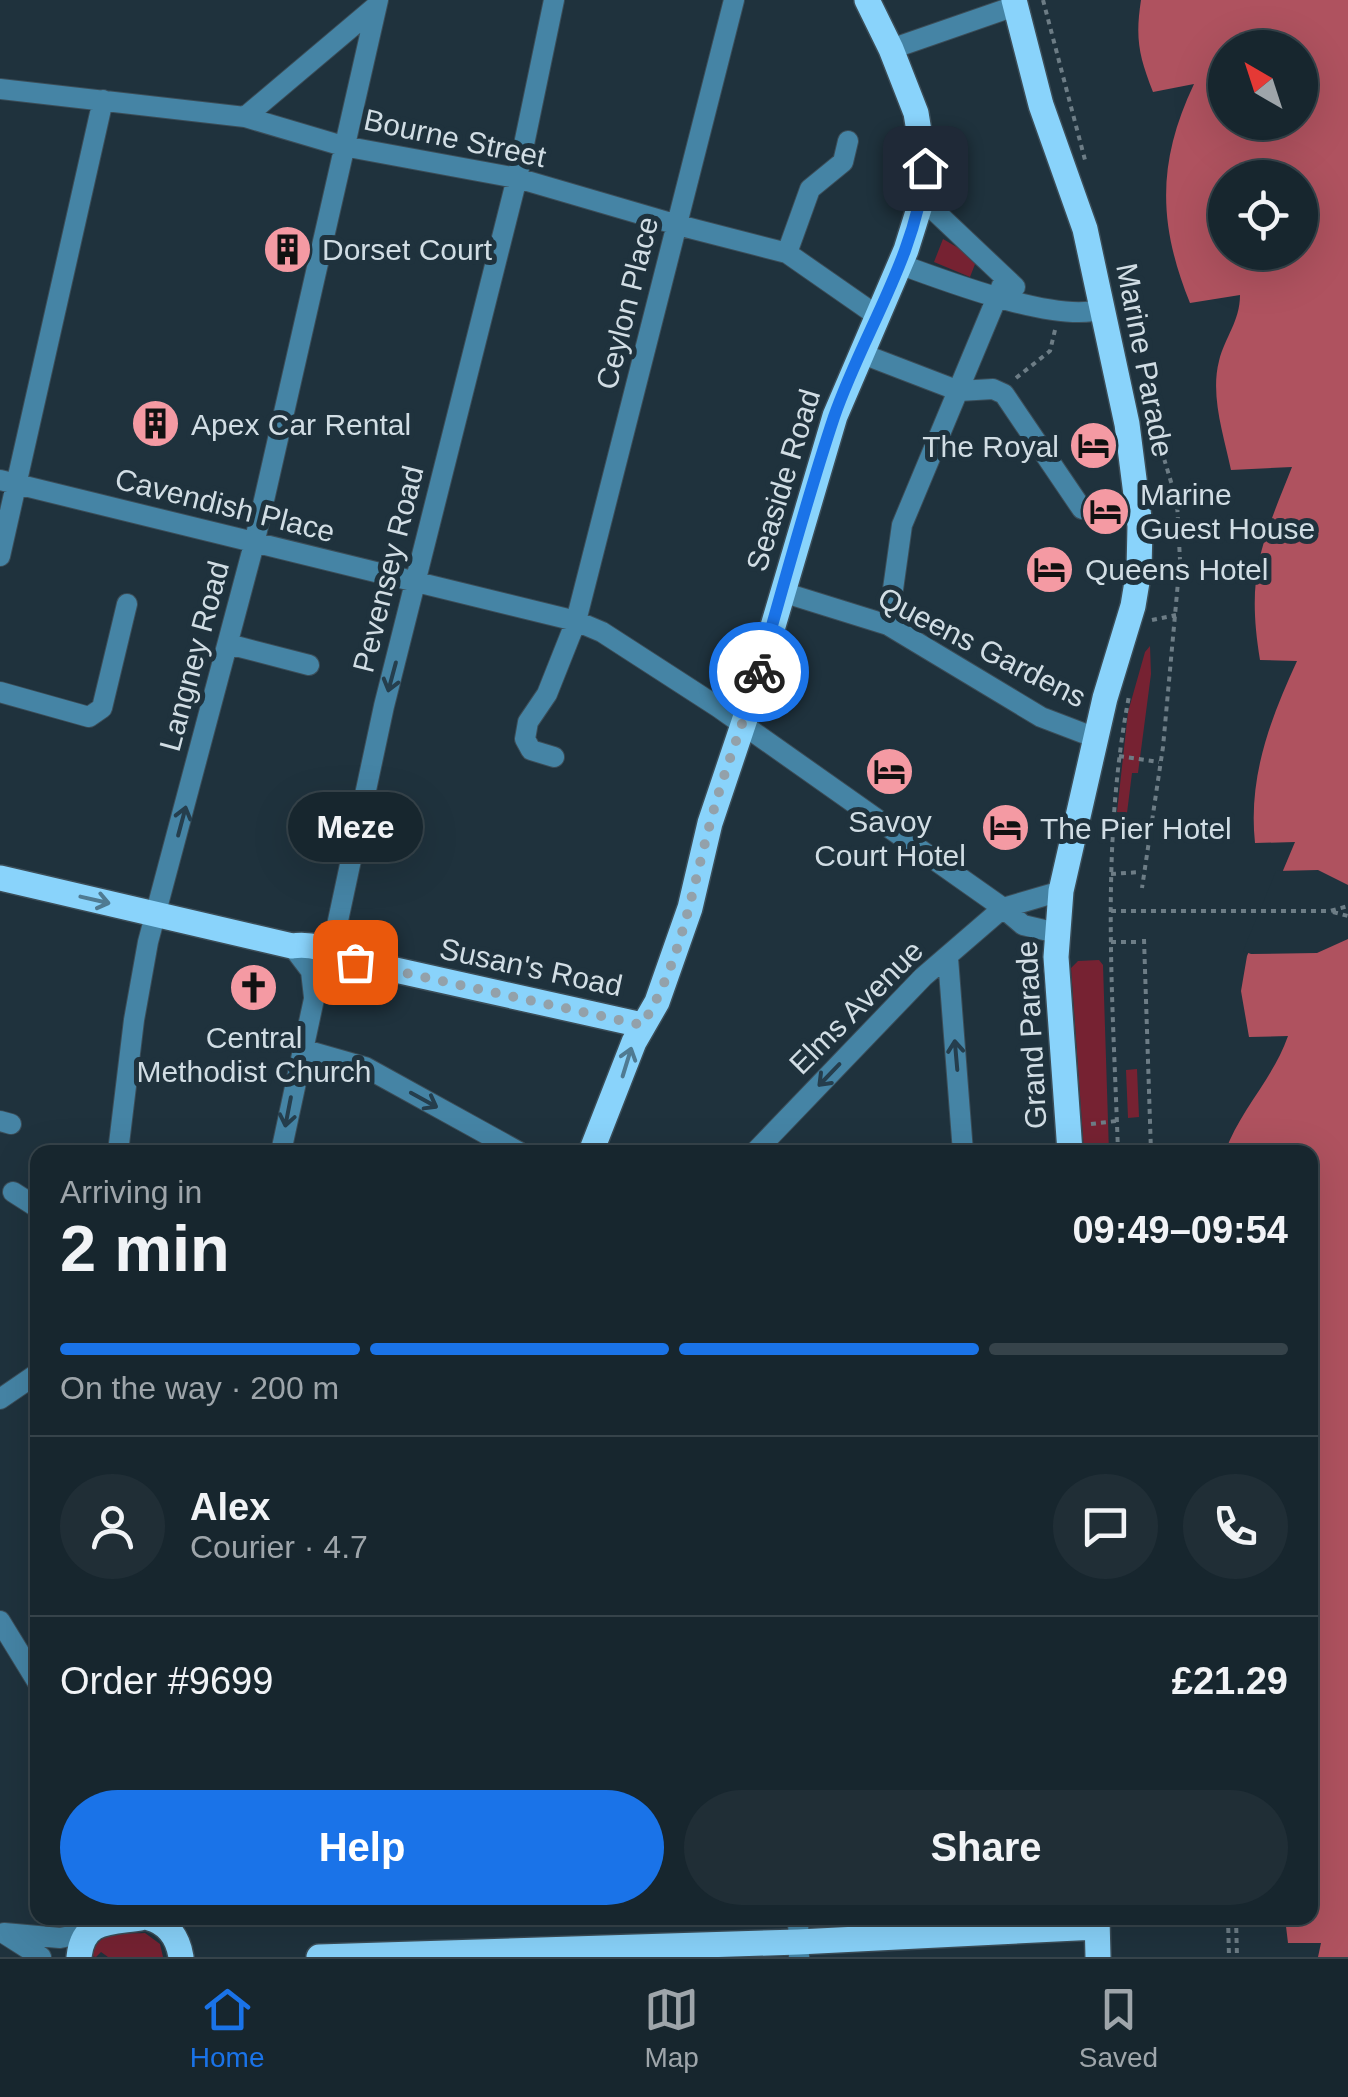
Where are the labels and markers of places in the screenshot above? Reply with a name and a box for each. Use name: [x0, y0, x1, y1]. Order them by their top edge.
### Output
pin: [883, 126, 968, 211]
building icon: Dorset Court: [261, 223, 313, 275]
place label: Dorset Court: [322, 233, 493, 266]
building icon: Apex Car Rental: [130, 398, 182, 450]
place label: Apex Car Rental: [191, 408, 411, 441]
hotel icon: The Royal: [1068, 420, 1120, 472]
place label: The Royal: [922, 430, 1059, 463]
place label: Marine Guest House: [1140, 478, 1315, 545]
hotel icon: Marine Guest House: [1079, 485, 1131, 537]
hotel icon: Queens Hotel: [1024, 543, 1076, 595]
place label: Queens Hotel: [1085, 553, 1268, 586]
hotel icon: Savoy Court Hotel: [864, 746, 916, 798]
callout: Meze: [288, 792, 422, 862]
hotel icon: The Pier Hotel: [979, 802, 1031, 854]
place label: Savoy Court Hotel: [814, 805, 966, 872]
place label: The Pier Hotel: [1040, 812, 1232, 845]
pin: [313, 920, 398, 1005]
church icon: Central Methodist Church: [228, 962, 280, 1014]
place label: Central Methodist Church: [136, 1021, 372, 1088]

